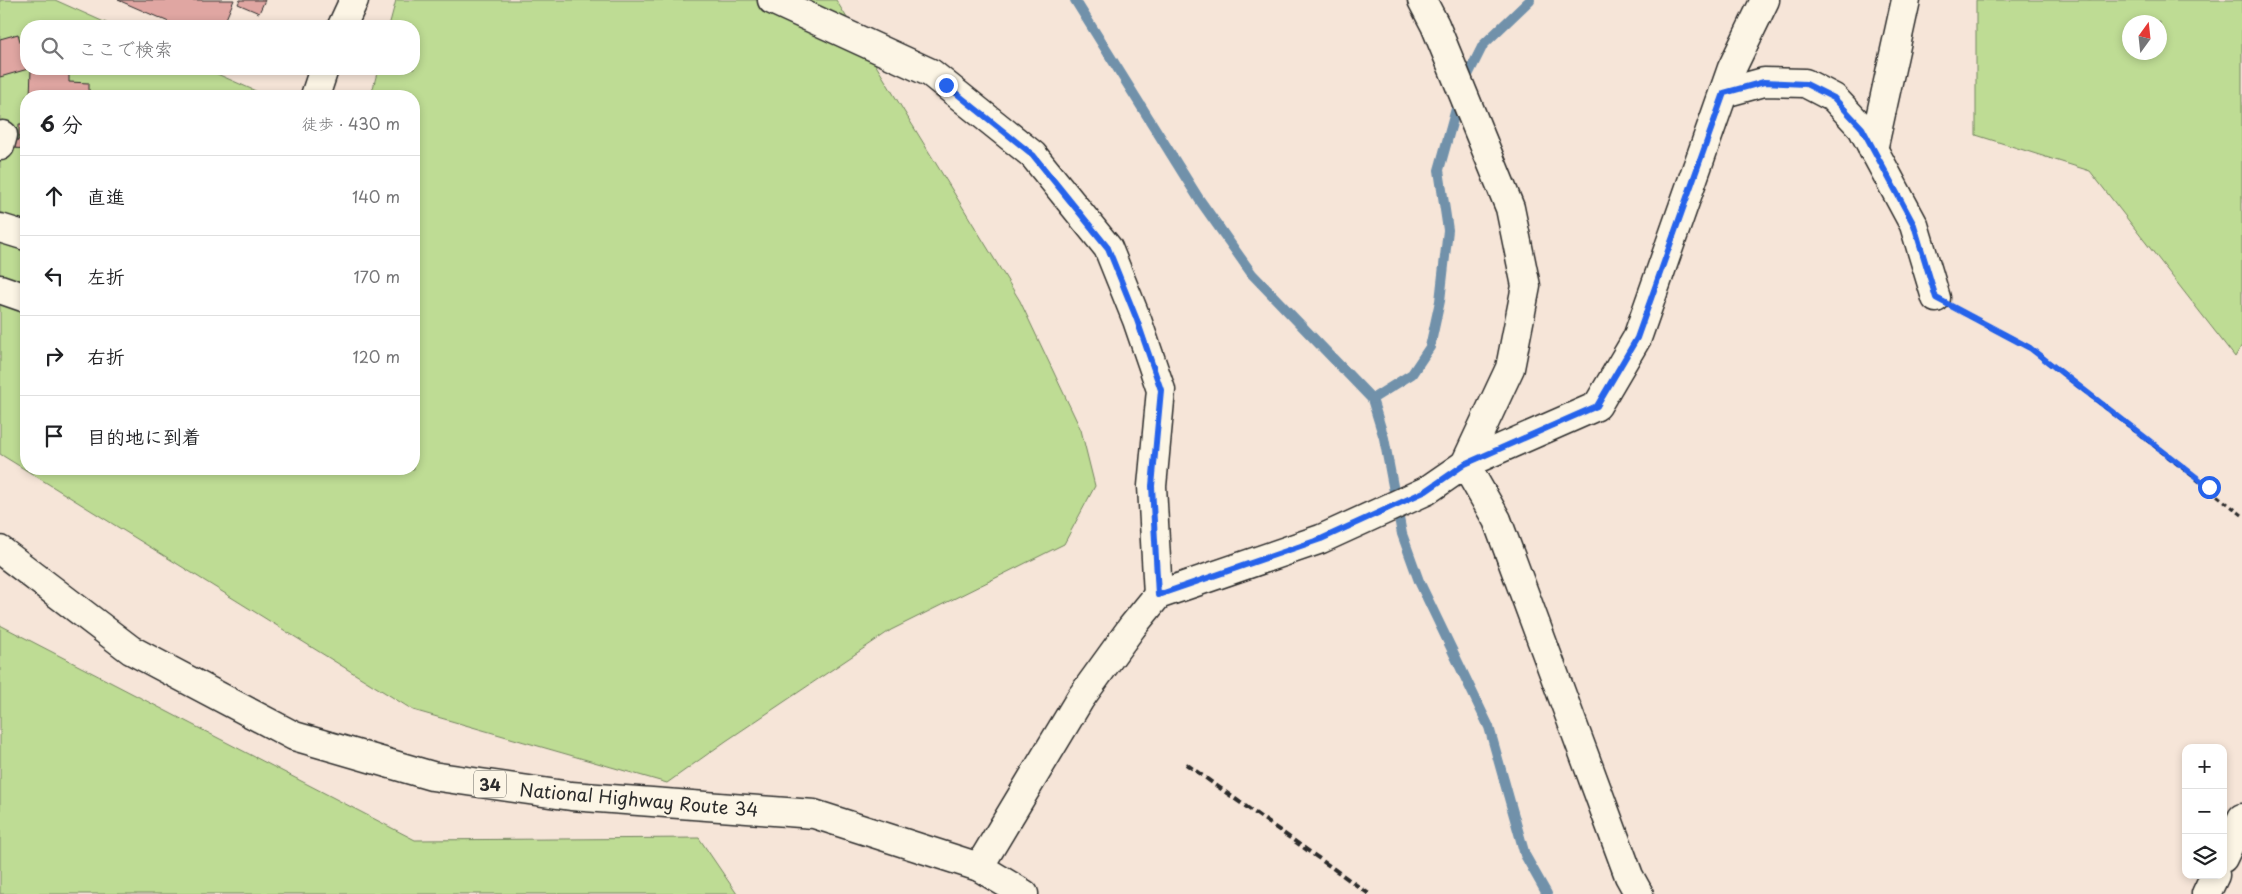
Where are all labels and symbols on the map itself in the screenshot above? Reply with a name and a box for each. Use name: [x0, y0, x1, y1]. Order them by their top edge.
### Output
north arrow: [2122, 15, 2167, 60]
route end: [935, 74, 958, 97]
route start: [2198, 476, 2221, 499]
road number: 34: [474, 771, 506, 798]
street label: National Highway Route 34: [518, 775, 760, 823]

